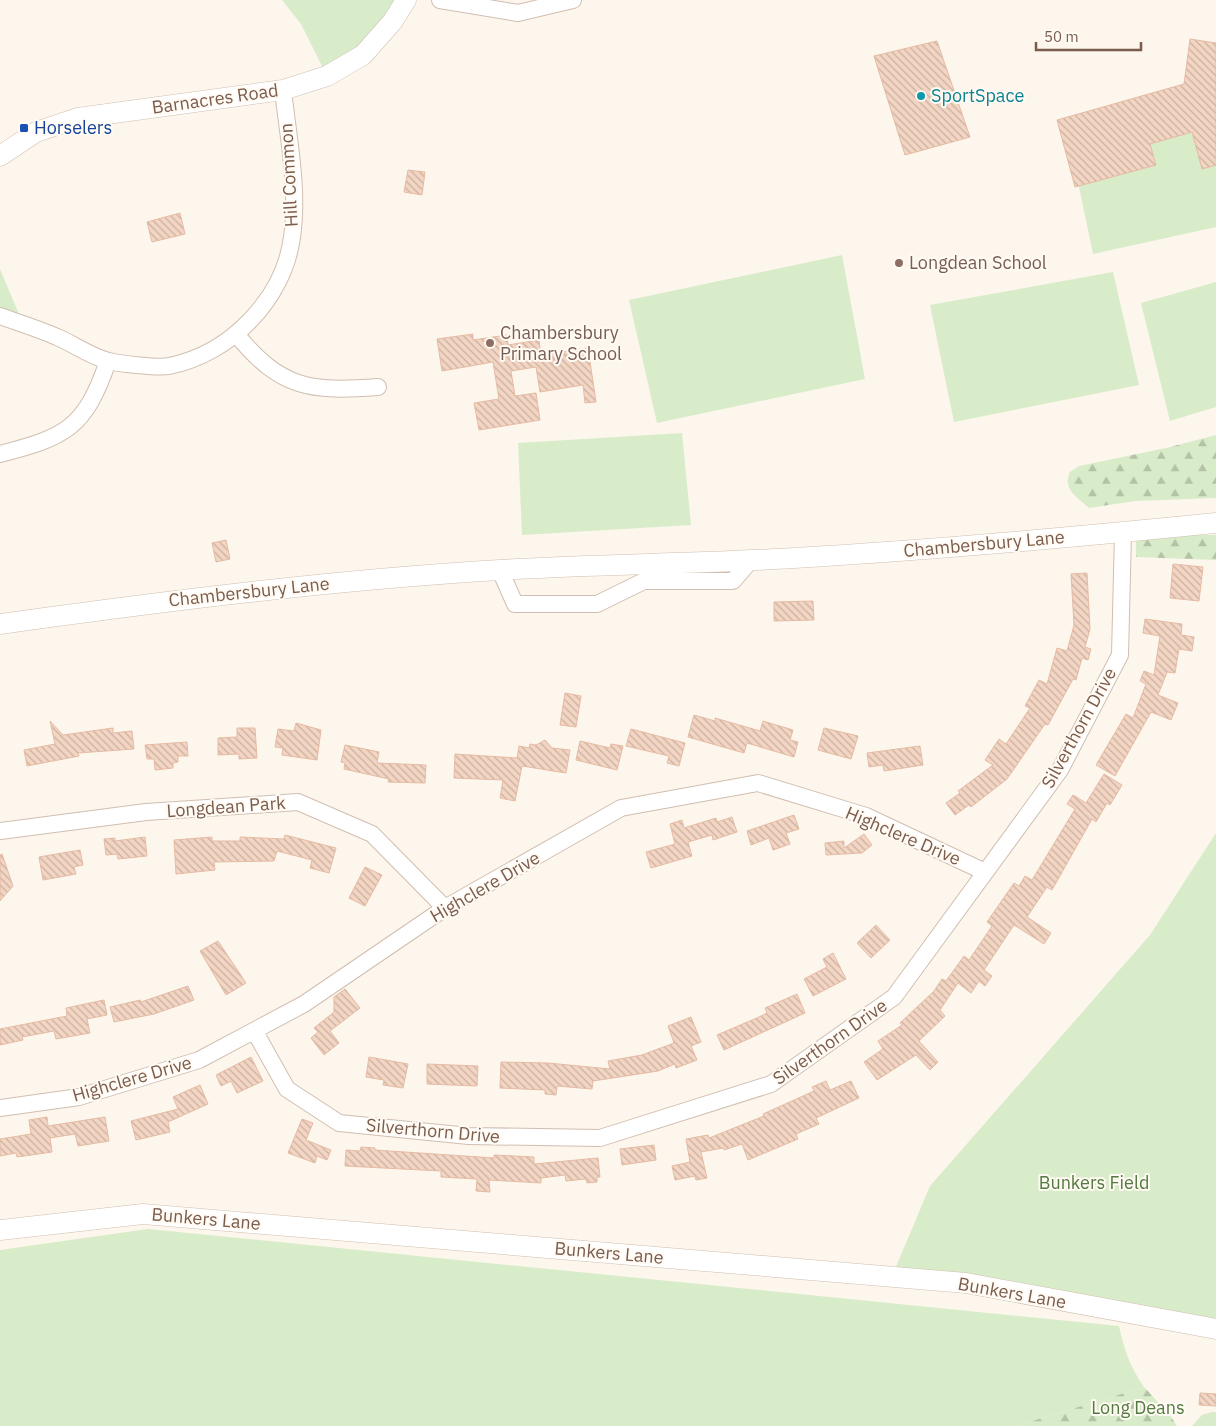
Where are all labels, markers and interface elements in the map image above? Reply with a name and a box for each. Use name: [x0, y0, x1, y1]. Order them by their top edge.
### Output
scale bar: [1036, 20, 1141, 52]
text: 50 m: [1044, 27, 1079, 46]
street label: Barnacres Road: [150, 78, 280, 119]
place label: SportSpace: [931, 84, 1024, 107]
marker: SportSpace: [915, 90, 927, 102]
place label: Horselers: [34, 116, 112, 139]
marker: Horselers: [18, 122, 30, 134]
street label: Hill Common: [274, 122, 303, 228]
place label: Longdean School: [909, 251, 1047, 274]
marker: Longdean School: [893, 257, 905, 269]
place label: Chambersbury Primary School: [500, 321, 622, 365]
marker: Chambersbury Primary School: [484, 337, 496, 349]
street label: Chambersbury Lane: [902, 525, 1066, 562]
street label: Chambersbury Lane: [167, 572, 331, 611]
street label: Silverthorn Drive: [1036, 663, 1121, 792]
street label: Longdean Park: [166, 791, 287, 822]
street label: Highclere Drive: [842, 801, 965, 870]
street label: Highclere Drive: [426, 846, 544, 927]
street label: Silverthorn Drive: [768, 994, 891, 1090]
street label: Highclere Drive: [69, 1050, 194, 1107]
street label: Silverthorn Drive: [365, 1113, 501, 1148]
park label: Bunkers Field: [1039, 1171, 1149, 1194]
street label: Bunkers Lane: [150, 1202, 262, 1235]
street label: Bunkers Lane: [553, 1236, 665, 1269]
street label: Bunkers Lane: [956, 1272, 1068, 1313]
park label: Long Deans: [1091, 1396, 1185, 1419]

